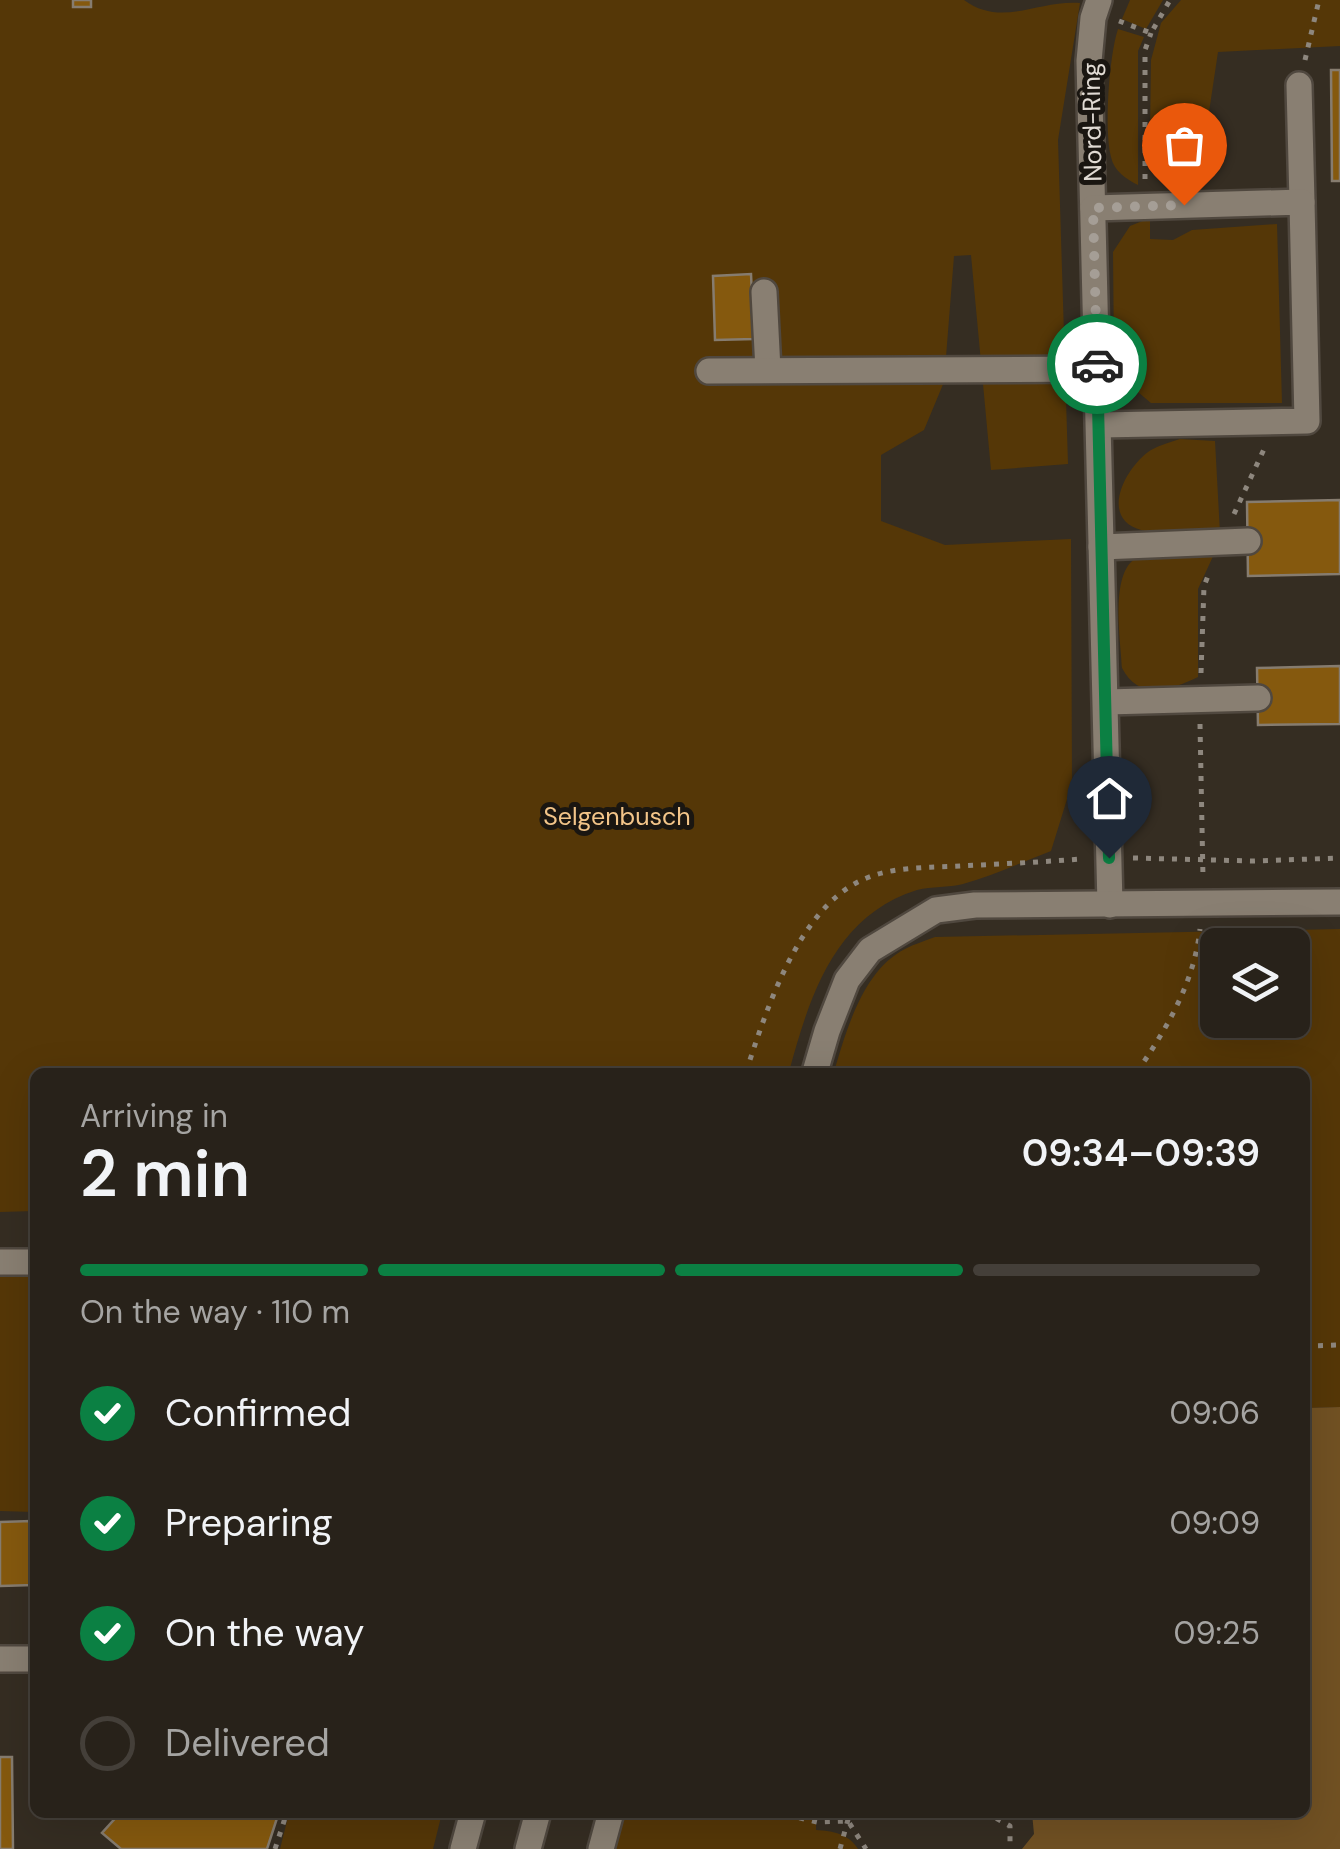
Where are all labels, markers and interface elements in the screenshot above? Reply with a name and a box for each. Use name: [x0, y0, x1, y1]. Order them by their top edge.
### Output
street label: Nord-Ring: [1074, 62, 1110, 182]
pin: [1142, 103, 1227, 206]
icon: bag: [1157, 118, 1212, 173]
courier: [1047, 314, 1147, 414]
icon: car: [1070, 337, 1125, 392]
pin: [1067, 756, 1152, 859]
icon: home: [1082, 771, 1137, 826]
park label: Selgenbusch: [543, 800, 691, 833]
map controls: [1200, 928, 1310, 1038]
button: layers: [1200, 928, 1310, 1038]
text: Arriving in: [80, 1095, 228, 1137]
text: 09:34–09:39: [1022, 1128, 1260, 1178]
text: 2 min: [80, 1132, 250, 1216]
text: On the way · 110 m: [80, 1291, 350, 1333]
icon: check: [80, 1386, 135, 1441]
text: Confirmed: [165, 1388, 351, 1438]
text: 09:06: [1170, 1392, 1260, 1434]
icon: check: [80, 1496, 135, 1551]
text: Preparing: [165, 1498, 333, 1548]
text: 09:09: [1170, 1502, 1260, 1544]
icon: check: [80, 1606, 135, 1661]
text: On the way: [165, 1608, 364, 1658]
text: 09:25: [1174, 1612, 1260, 1654]
text: Delivered: [165, 1718, 330, 1768]

